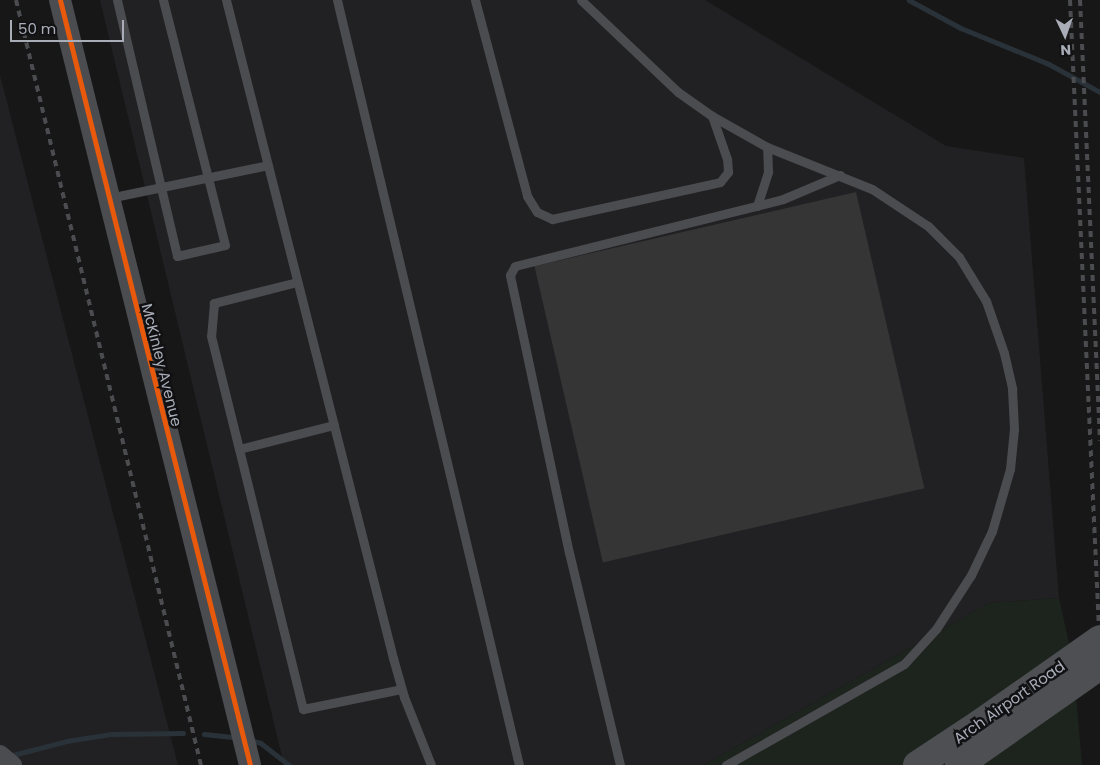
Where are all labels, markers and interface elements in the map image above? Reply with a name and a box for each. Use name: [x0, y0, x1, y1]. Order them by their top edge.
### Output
scale bar: [12, 10, 126, 42]
north arrow: [1040, 10, 1090, 60]
text: 50 m: [18, 18, 56, 39]
text: N: [1060, 40, 1072, 60]
street label: McKinley Avenue: [138, 302, 186, 428]
street label: Arch Airport Road: [950, 657, 1068, 747]

